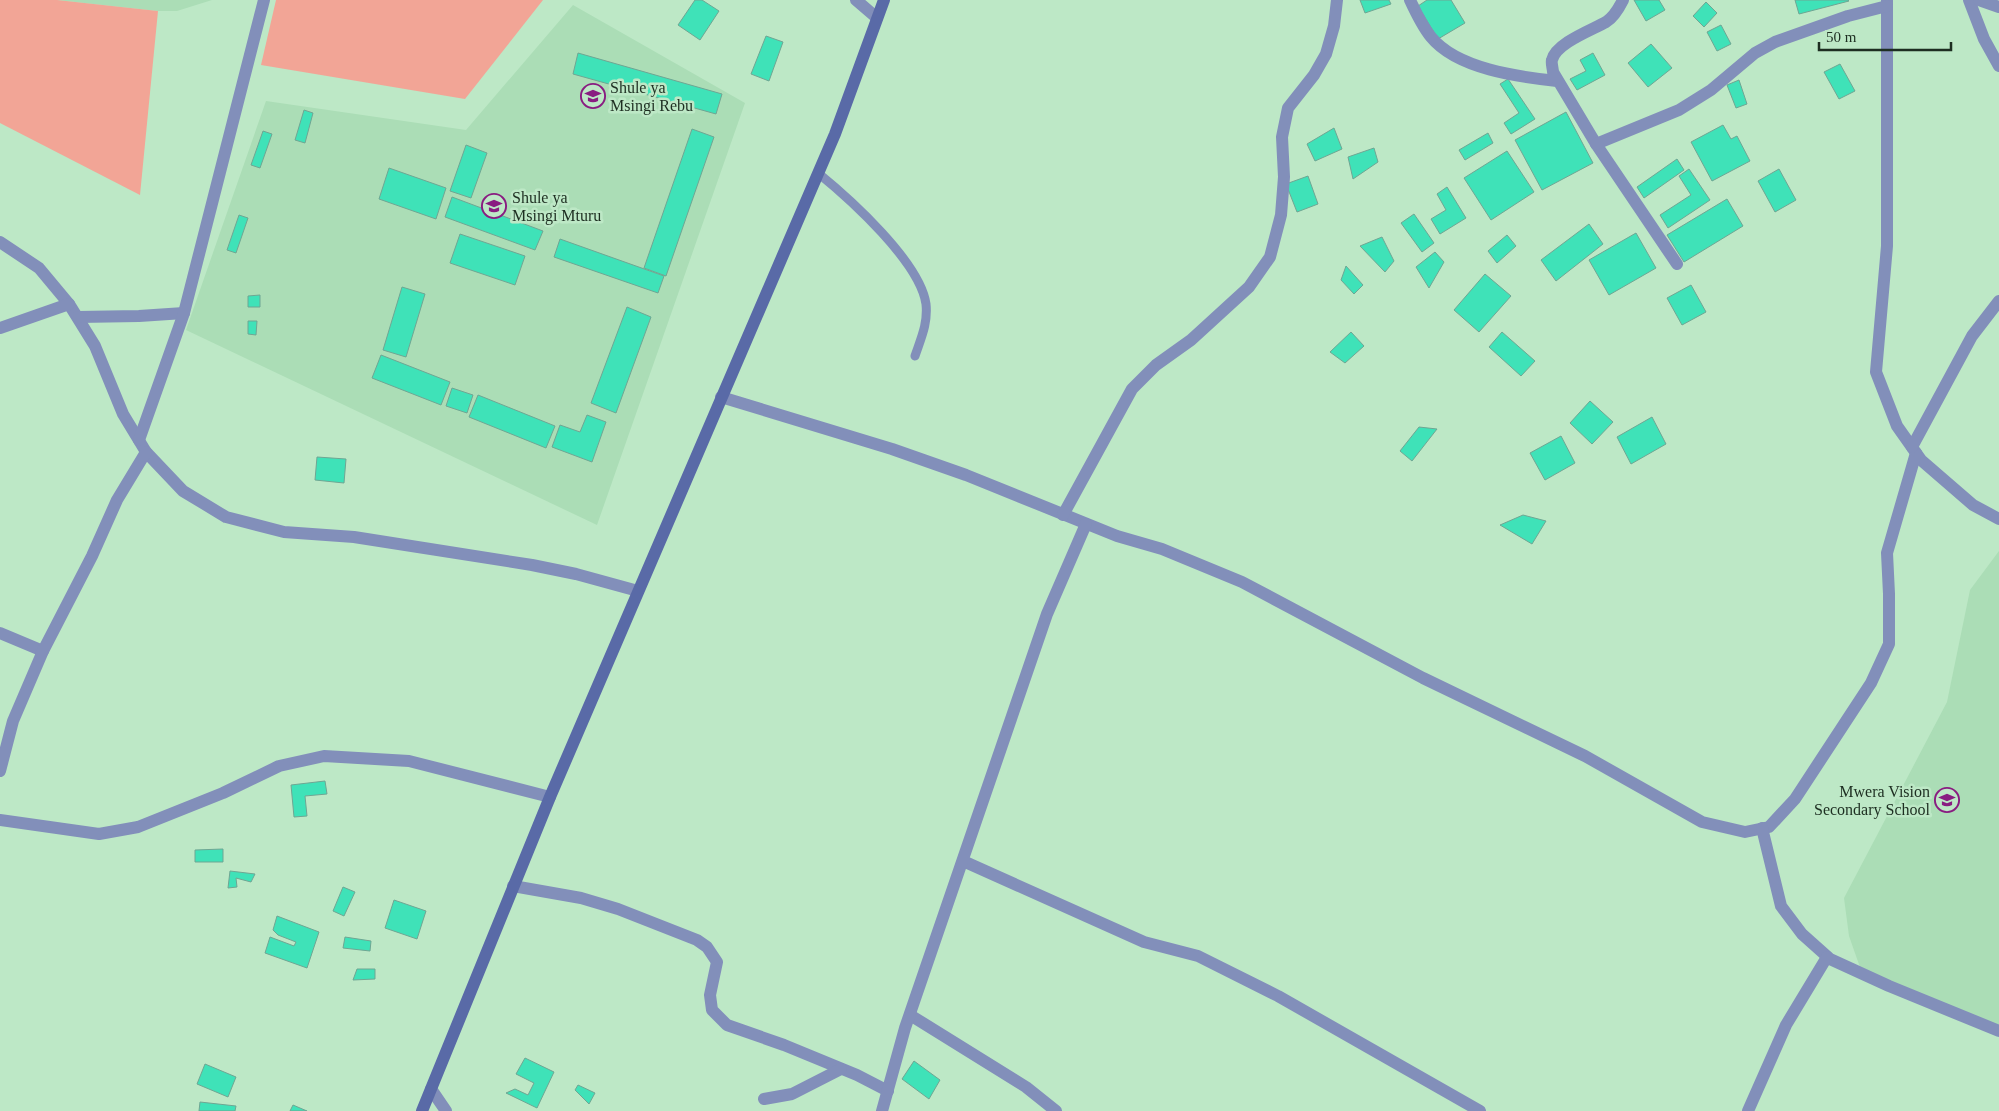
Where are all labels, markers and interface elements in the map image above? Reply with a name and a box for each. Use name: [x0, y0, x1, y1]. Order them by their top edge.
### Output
scale bar: [1819, 20, 1952, 52]
text: 50 m: [1826, 29, 1857, 45]
place label: Shule ya Msingi Rebu: [610, 79, 693, 115]
school or university icon: Shule ya Msingi Rebu: [580, 83, 606, 109]
place label: Shule ya Msingi Mturu: [512, 189, 601, 225]
school or university icon: Shule ya Msingi Mturu: [481, 193, 507, 219]
place label: Mwera Vision Secondary School: [1814, 783, 1931, 819]
school or university icon: Mwera Vision Secondary School: [1934, 787, 1960, 813]

